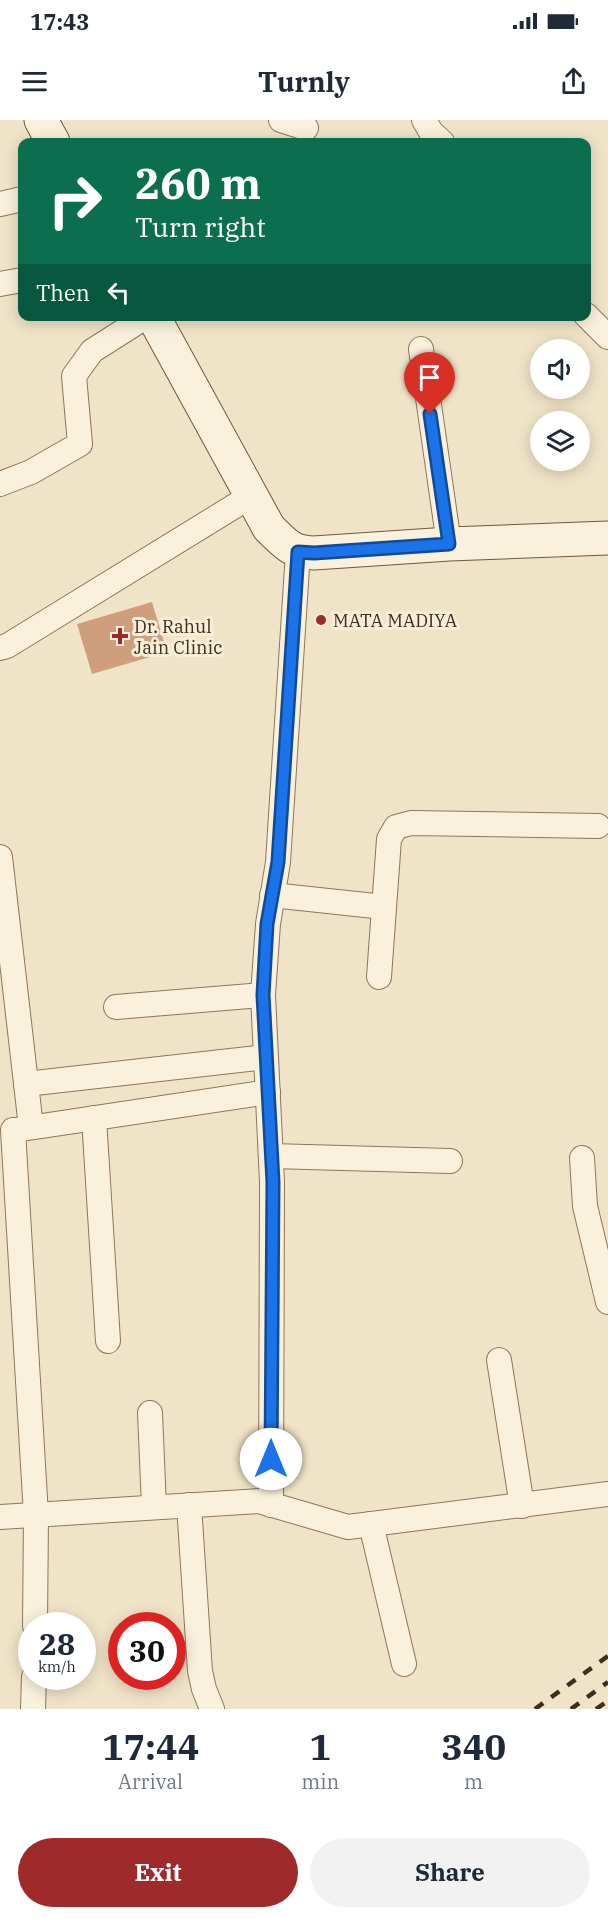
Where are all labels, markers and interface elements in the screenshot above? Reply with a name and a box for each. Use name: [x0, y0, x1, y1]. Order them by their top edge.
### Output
text: 17:43: [30, 7, 89, 36]
text: Turnly: [258, 64, 350, 99]
icon: menu: [18, 65, 51, 98]
icon: share: [557, 65, 590, 98]
text: 260 m: [135, 156, 261, 211]
icon: right: [36, 162, 114, 240]
text: Turn right: [135, 209, 266, 244]
icon: left: [102, 276, 135, 309]
text: Then: [36, 278, 90, 307]
map controls: [530, 339, 590, 471]
button: sound: [530, 339, 590, 399]
pin: [404, 352, 455, 414]
icon: arrive: [413, 361, 446, 394]
button: layers: [530, 411, 590, 471]
place label: MATA MADIYA: [333, 609, 458, 632]
marker: MATA MADIYA: [314, 613, 328, 627]
place label: Dr. Rahul Jain Clinic: [134, 615, 223, 659]
marker: Dr. Rahul Jain Clinic: [111, 627, 129, 645]
position arrow: [239, 1427, 303, 1491]
speed limit sign: 30: [108, 1612, 186, 1690]
text: 28: [39, 1624, 75, 1663]
text: km/h: [38, 1657, 76, 1676]
text: 17:44: [102, 1723, 199, 1770]
text: 1: [309, 1723, 331, 1770]
text: 340: [441, 1723, 506, 1770]
text: Arrival: [118, 1768, 183, 1795]
text: min: [301, 1768, 339, 1795]
text: m: [464, 1768, 483, 1795]
button: Exit: [18, 1838, 298, 1907]
button: Share: [310, 1838, 590, 1907]

